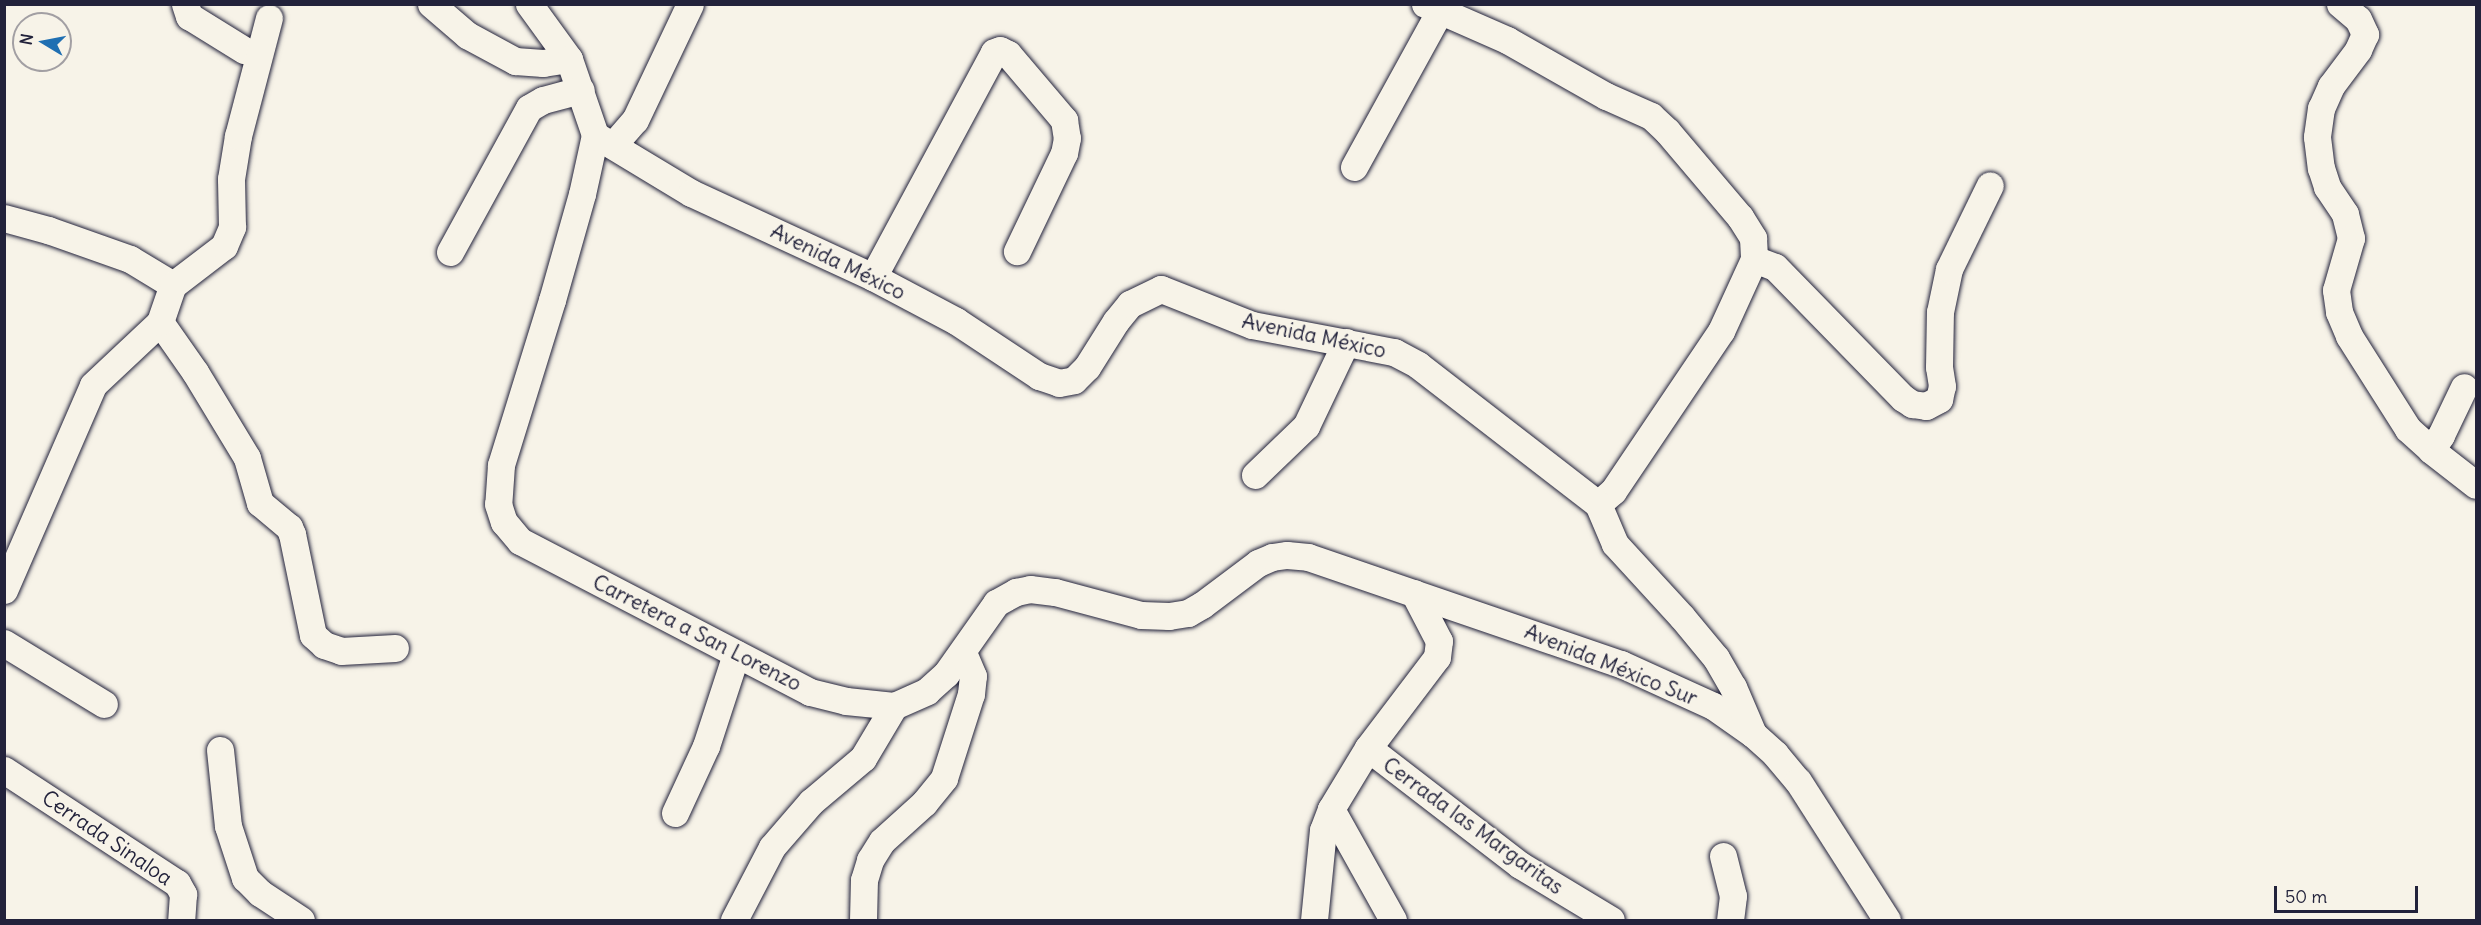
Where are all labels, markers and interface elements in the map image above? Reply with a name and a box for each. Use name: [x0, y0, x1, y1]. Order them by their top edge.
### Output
north arrow: [12, 12, 72, 72]
text: N: [15, 32, 37, 46]
street label: Avenida México: [767, 219, 909, 305]
street label: Avenida México: [1240, 308, 1388, 364]
street label: Carretera a San Lorenzo: [588, 569, 806, 697]
street label: Avenida México Sur: [1521, 619, 1701, 711]
street label: Cerrada las Margaritas: [1378, 752, 1568, 900]
street label: Cerrada Sinaloa: [37, 785, 177, 891]
scale bar: [2277, 874, 2421, 912]
text: 50 m: [2285, 885, 2327, 908]

